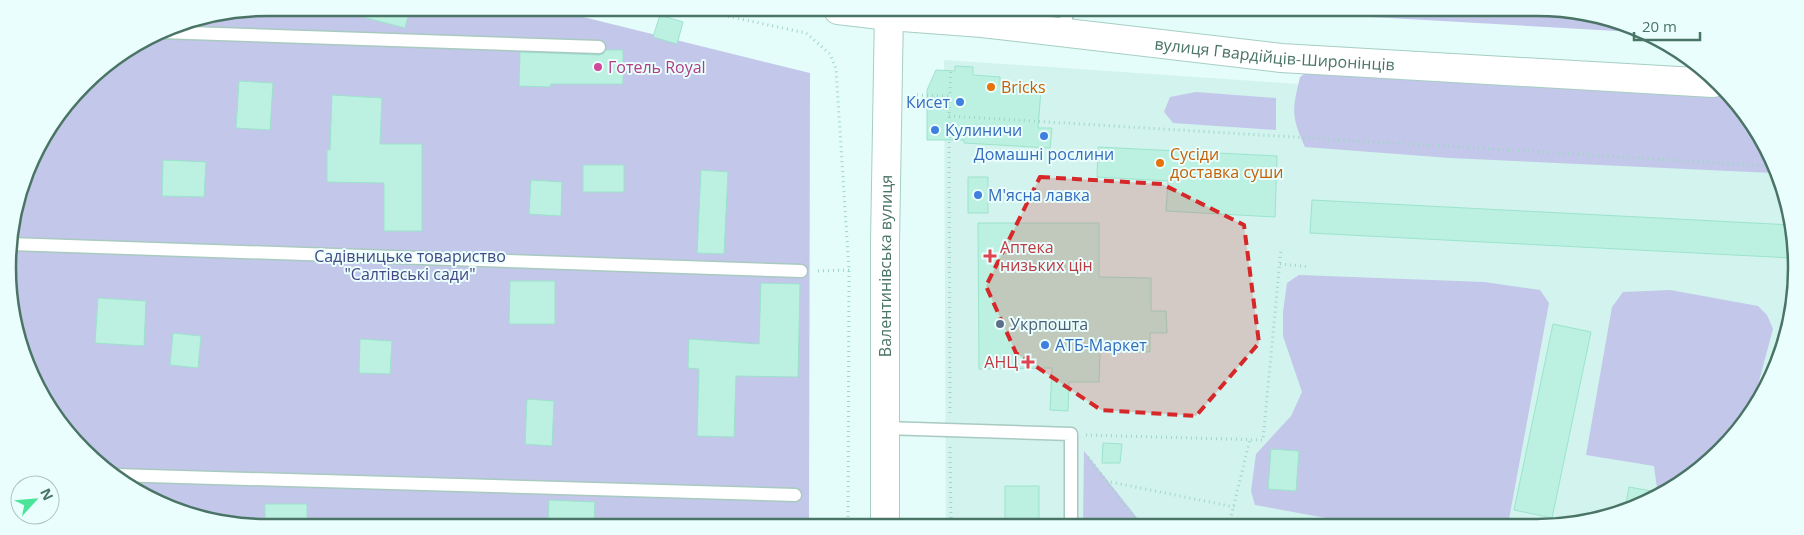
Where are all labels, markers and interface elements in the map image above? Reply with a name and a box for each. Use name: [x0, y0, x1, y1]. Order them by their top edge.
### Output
scale bar: [1634, 10, 1700, 42]
text: 20 m: [1642, 16, 1677, 36]
street label: вулиця Гвардійців-Широнінців: [1153, 32, 1395, 76]
place label: Готель Royal: [608, 56, 706, 78]
marker: Готель Royal: [592, 61, 604, 73]
place label: Bricks: [1001, 76, 1046, 98]
marker: Bricks: [985, 81, 997, 93]
place label: Кисет: [906, 91, 950, 113]
marker: Кисет: [954, 96, 966, 108]
place label: Кулиничи: [945, 119, 1022, 141]
marker: Кулиничи: [929, 124, 941, 136]
marker: Домашні рослини: [1038, 130, 1050, 142]
place label: Домашні рослини: [974, 143, 1114, 165]
place label: Сусіди доставка суши: [1170, 143, 1284, 183]
marker: Сусіди доставка суши: [1154, 157, 1166, 169]
street label: Валентинівська вулиця: [874, 175, 897, 357]
place label: М'ясна лавка: [988, 184, 1090, 206]
marker: М'ясна лавка: [972, 189, 984, 201]
place label: Аптека низьких цін: [1000, 236, 1093, 276]
park label: Садівницьке товариство "Салтівські сади": [314, 245, 506, 285]
marker: Аптека низьких цін: [984, 250, 996, 262]
place label: Укрпошта: [1010, 313, 1088, 335]
marker: Укрпошта: [994, 318, 1006, 330]
place label: АТБ-Маркет: [1055, 334, 1147, 356]
marker: АТБ-Маркет: [1039, 339, 1051, 351]
place label: АНЦ: [984, 351, 1018, 373]
marker: АНЦ: [1022, 356, 1034, 368]
north arrow: [10, 475, 60, 525]
text: N: [36, 485, 58, 503]

